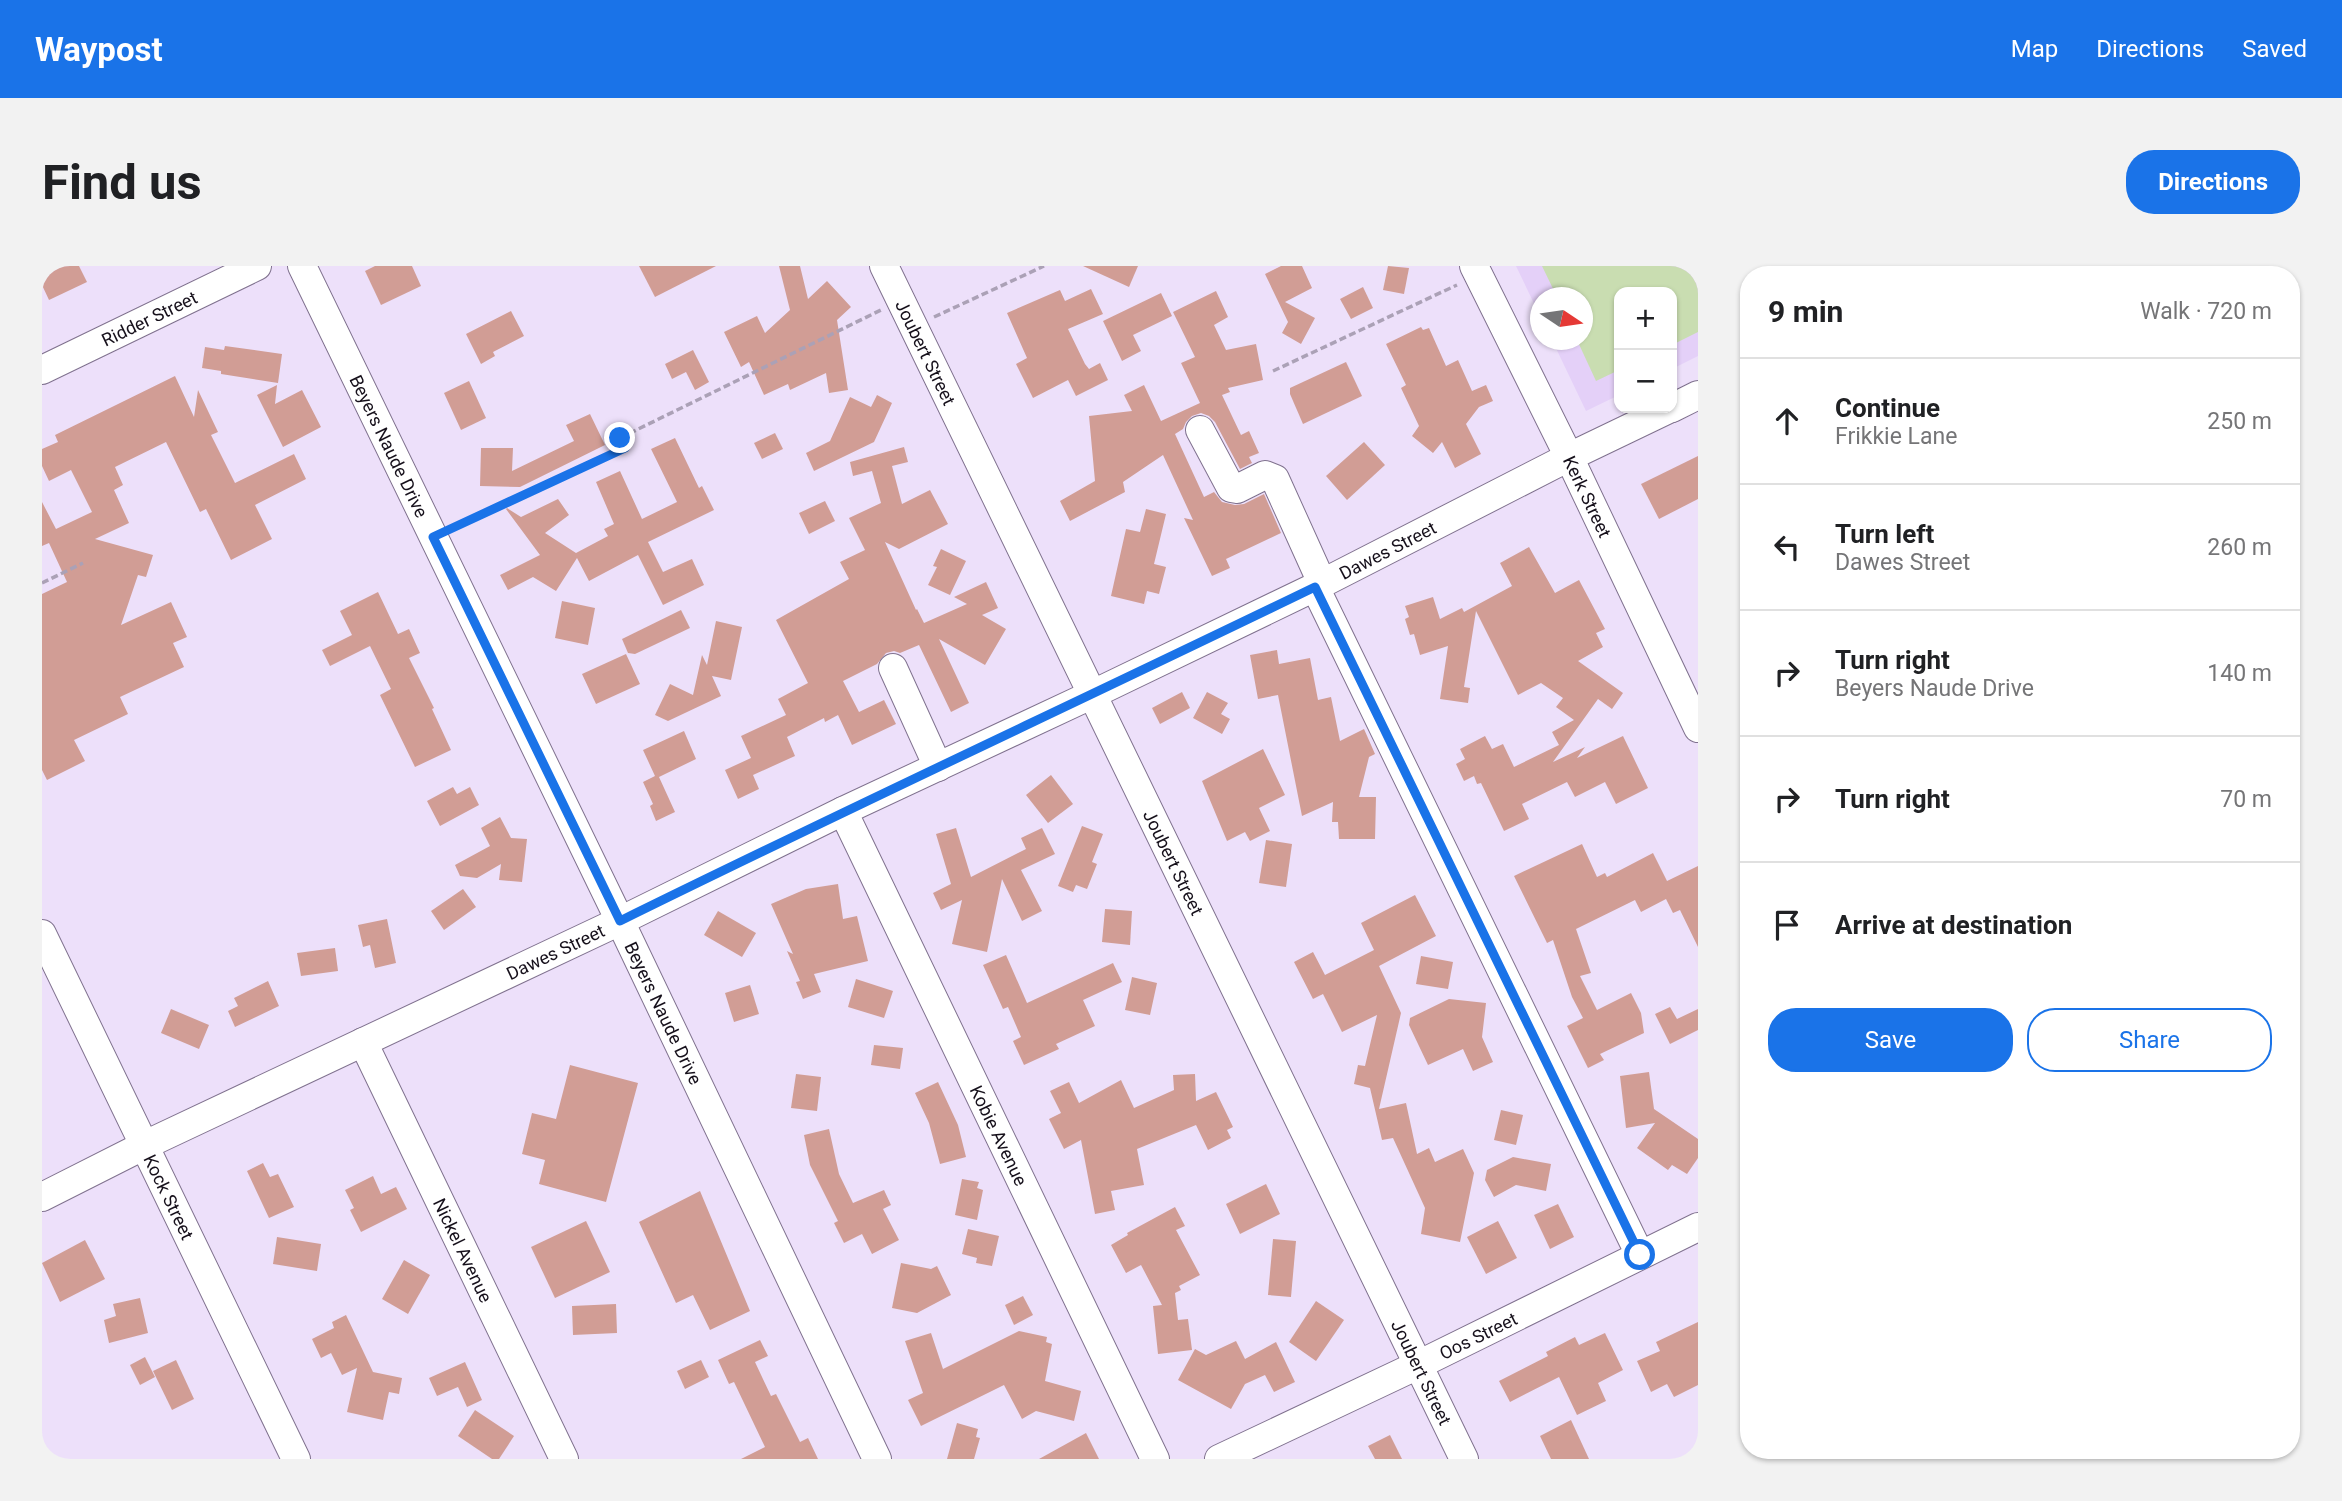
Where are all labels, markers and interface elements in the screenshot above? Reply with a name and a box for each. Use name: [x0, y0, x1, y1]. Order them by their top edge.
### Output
text: Waypost: [35, 30, 163, 69]
text: Map: [2011, 35, 2058, 63]
text: Directions: [2096, 35, 2204, 63]
text: Saved: [2242, 35, 2307, 63]
button: Directions: [2126, 150, 2300, 214]
text: Find us: [42, 154, 202, 211]
street label: Ridder Street: [98, 286, 200, 350]
north arrow: [1530, 287, 1593, 350]
map controls: [1614, 287, 1677, 413]
button: +: [1614, 287, 1677, 350]
text: 9 min: [1768, 294, 1843, 329]
street label: Joubert Street: [892, 296, 960, 408]
text: Walk · 720 m: [2140, 298, 2272, 325]
button: −: [1614, 350, 1677, 413]
street label: Beyers Naude Drive: [346, 371, 433, 521]
text: Continue: [1835, 393, 1940, 423]
icon: ahead: [1768, 402, 1806, 440]
text: 250 m: [2207, 408, 2272, 435]
route end: [604, 422, 635, 453]
text: Frikkie Lane: [1835, 423, 1957, 450]
street label: Kerk Street: [1559, 452, 1616, 541]
street label: Dawes Street: [1335, 516, 1439, 583]
text: Turn left: [1835, 519, 1934, 549]
icon: left: [1768, 528, 1806, 566]
text: 260 m: [2207, 534, 2272, 561]
text: Dawes Street: [1835, 549, 1970, 576]
text: Turn right: [1835, 645, 1950, 675]
icon: right: [1768, 654, 1806, 692]
text: 140 m: [2207, 660, 2272, 687]
text: Beyers Naude Drive: [1835, 675, 2034, 702]
icon: right: [1768, 780, 1806, 818]
text: Turn right: [1835, 784, 1950, 814]
text: 70 m: [2220, 786, 2272, 813]
street label: Joubert Street: [1139, 806, 1208, 918]
icon: arrive: [1768, 906, 1806, 944]
text: Arrive at destination: [1835, 910, 2072, 940]
street label: Dawes Street: [503, 919, 608, 984]
street label: Beyers Naude Drive: [621, 938, 707, 1088]
button: Save: [1768, 1008, 2013, 1072]
button: Share: [2027, 1008, 2272, 1072]
street label: Kobie Avenue: [966, 1082, 1032, 1189]
street label: Kock Street: [140, 1151, 199, 1243]
street label: Nickel Avenue: [429, 1195, 497, 1306]
route start: [1624, 1239, 1655, 1270]
street label: Oos Street: [1436, 1307, 1520, 1363]
street label: Joubert Street: [1387, 1316, 1456, 1428]

